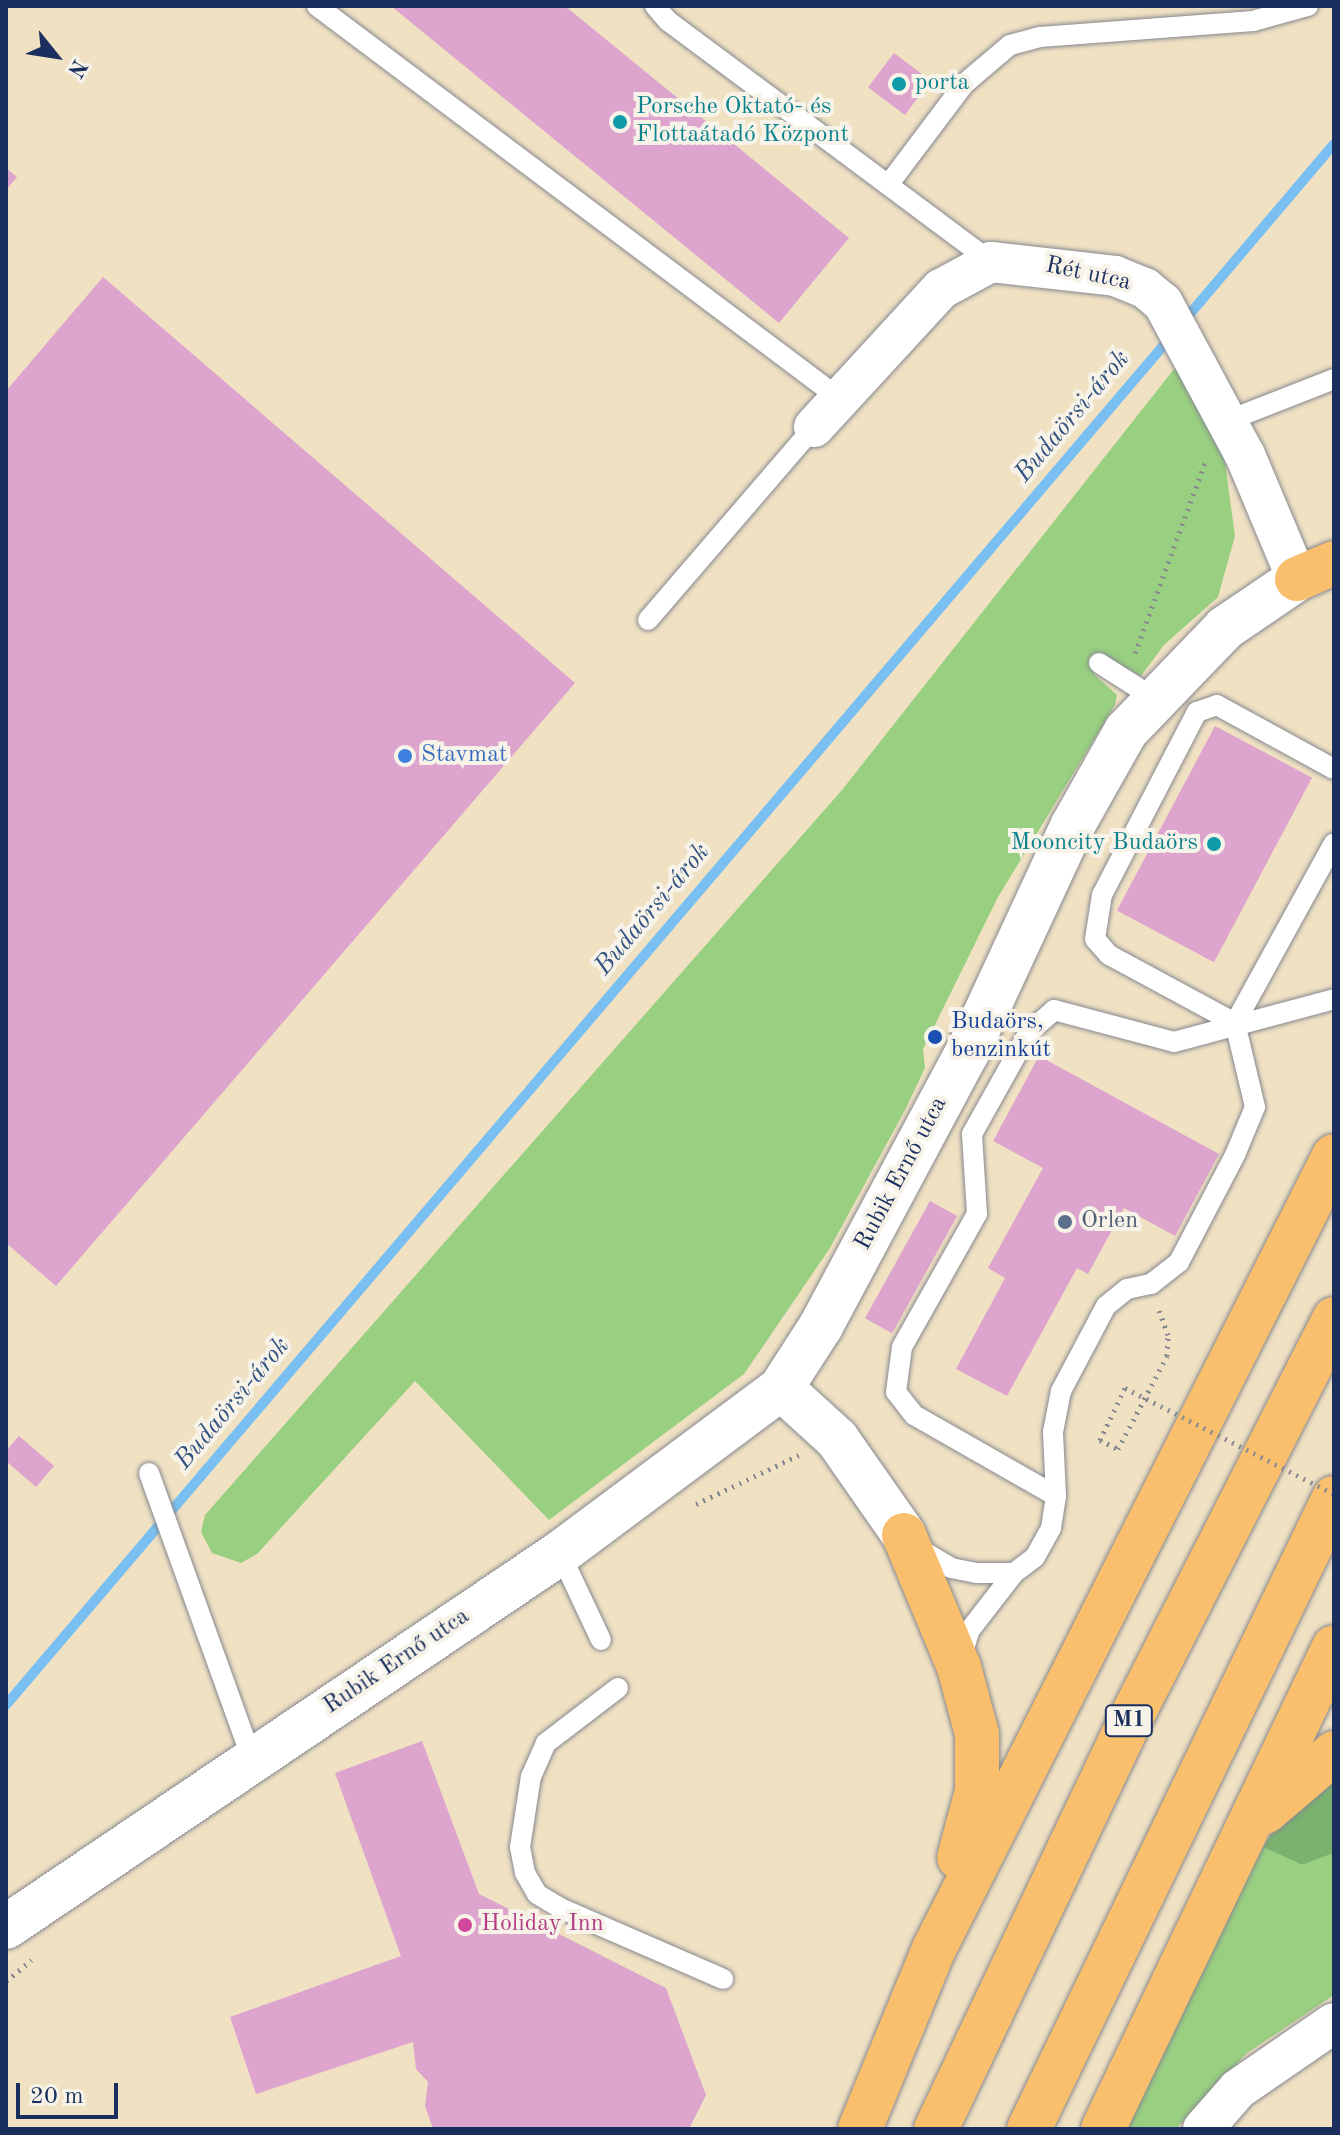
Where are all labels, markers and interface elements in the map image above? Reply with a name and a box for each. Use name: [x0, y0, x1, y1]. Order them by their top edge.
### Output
north arrow: [16, 16, 96, 96]
text: N: [63, 55, 91, 81]
place label: porta: [915, 70, 969, 98]
marker: porta: [890, 75, 908, 93]
place label: Porsche Oktató- és Flottaátadó Központ: [636, 94, 849, 150]
marker: Porsche Oktató- és Flottaátadó Központ: [611, 113, 629, 131]
street label: Rét utca: [1043, 252, 1133, 298]
water label: Budaörsi-árok: [1009, 345, 1137, 489]
place label: Stavmat: [421, 742, 507, 770]
marker: Stavmat: [396, 747, 414, 765]
place label: Mooncity Budaörs: [1010, 830, 1198, 858]
marker: Mooncity Budaörs: [1205, 835, 1223, 853]
water label: Budaörsi-árok: [589, 838, 717, 982]
place label: Budaörs, benzinkút: [951, 1009, 1051, 1065]
marker: Budaörs, benzinkút: [926, 1028, 944, 1046]
street label: Rubik Ernő utca: [850, 1092, 954, 1256]
place label: Orlen: [1081, 1208, 1138, 1236]
marker: Orlen: [1056, 1213, 1074, 1231]
water label: Budaörsi-árok: [169, 1332, 297, 1476]
street label: Rubik Ernő utca: [319, 1603, 475, 1721]
road number: M1: [1103, 1703, 1155, 1739]
place label: Holiday Inn: [481, 1911, 604, 1939]
marker: Holiday Inn: [456, 1916, 474, 1934]
scale bar: [20, 2067, 122, 2117]
text: 20 m: [30, 2085, 84, 2109]

